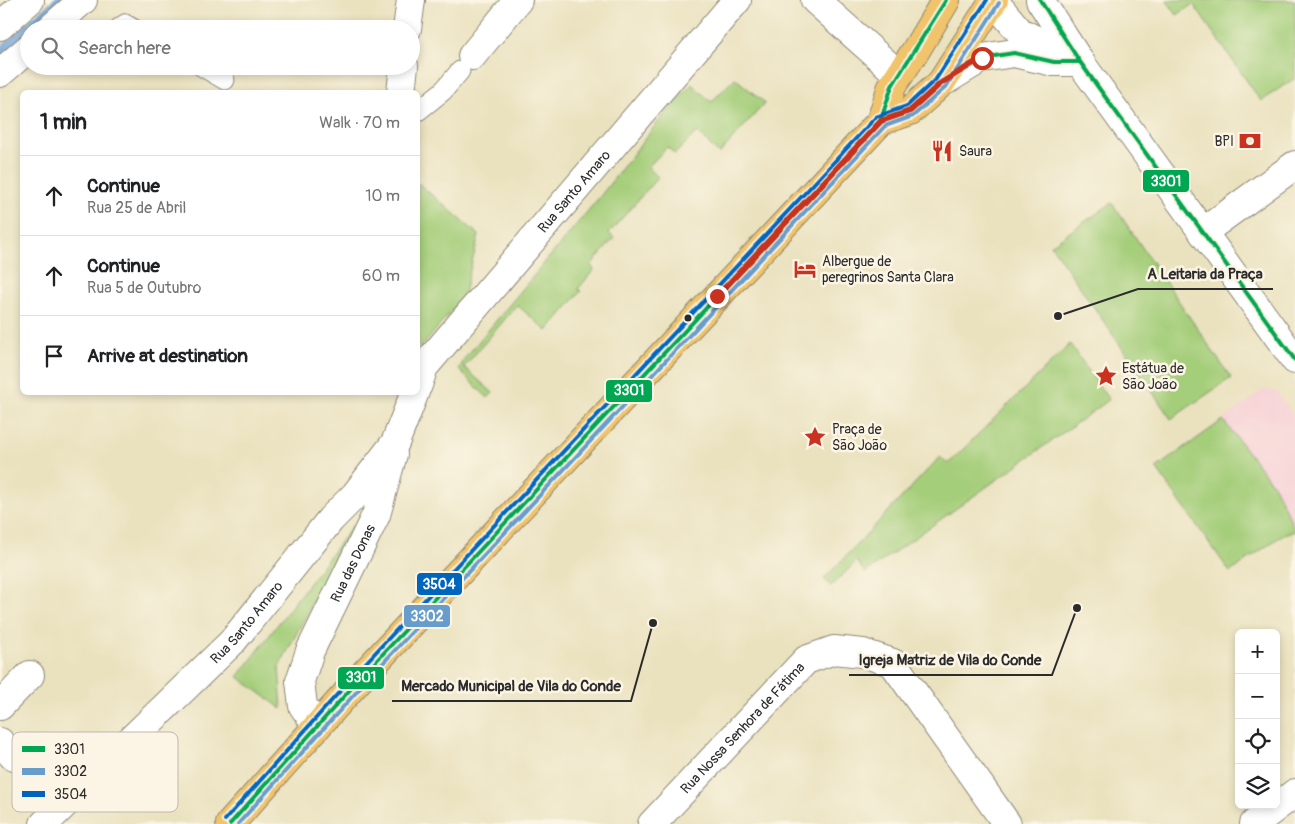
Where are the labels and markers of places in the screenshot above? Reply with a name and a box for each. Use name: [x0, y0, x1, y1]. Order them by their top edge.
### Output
bank icon: BPI: [1237, 128, 1263, 154]
place label: BPI: [1214, 133, 1234, 150]
restaurant icon: Saura: [929, 138, 955, 164]
place label: Saura: [959, 143, 992, 160]
place label: Albergue de peregrinos Santa Clara: [822, 253, 954, 286]
hotel icon: Albergue de peregrinos Santa Clara: [792, 256, 818, 282]
callout: A Leitaria da Praça: [1138, 259, 1273, 289]
unlabelled marker: [683, 313, 693, 323]
place label: Estátua de São João: [1122, 360, 1184, 393]
place icon: Estátua de São João: [1093, 363, 1119, 389]
place label: Praça de São João: [832, 421, 887, 454]
place icon: Praça de São João: [802, 424, 828, 450]
callout: Igreja Matriz de Vila do Conde: [849, 645, 1052, 675]
callout: Mercado Municipal de Vila do Conde: [392, 671, 631, 701]

